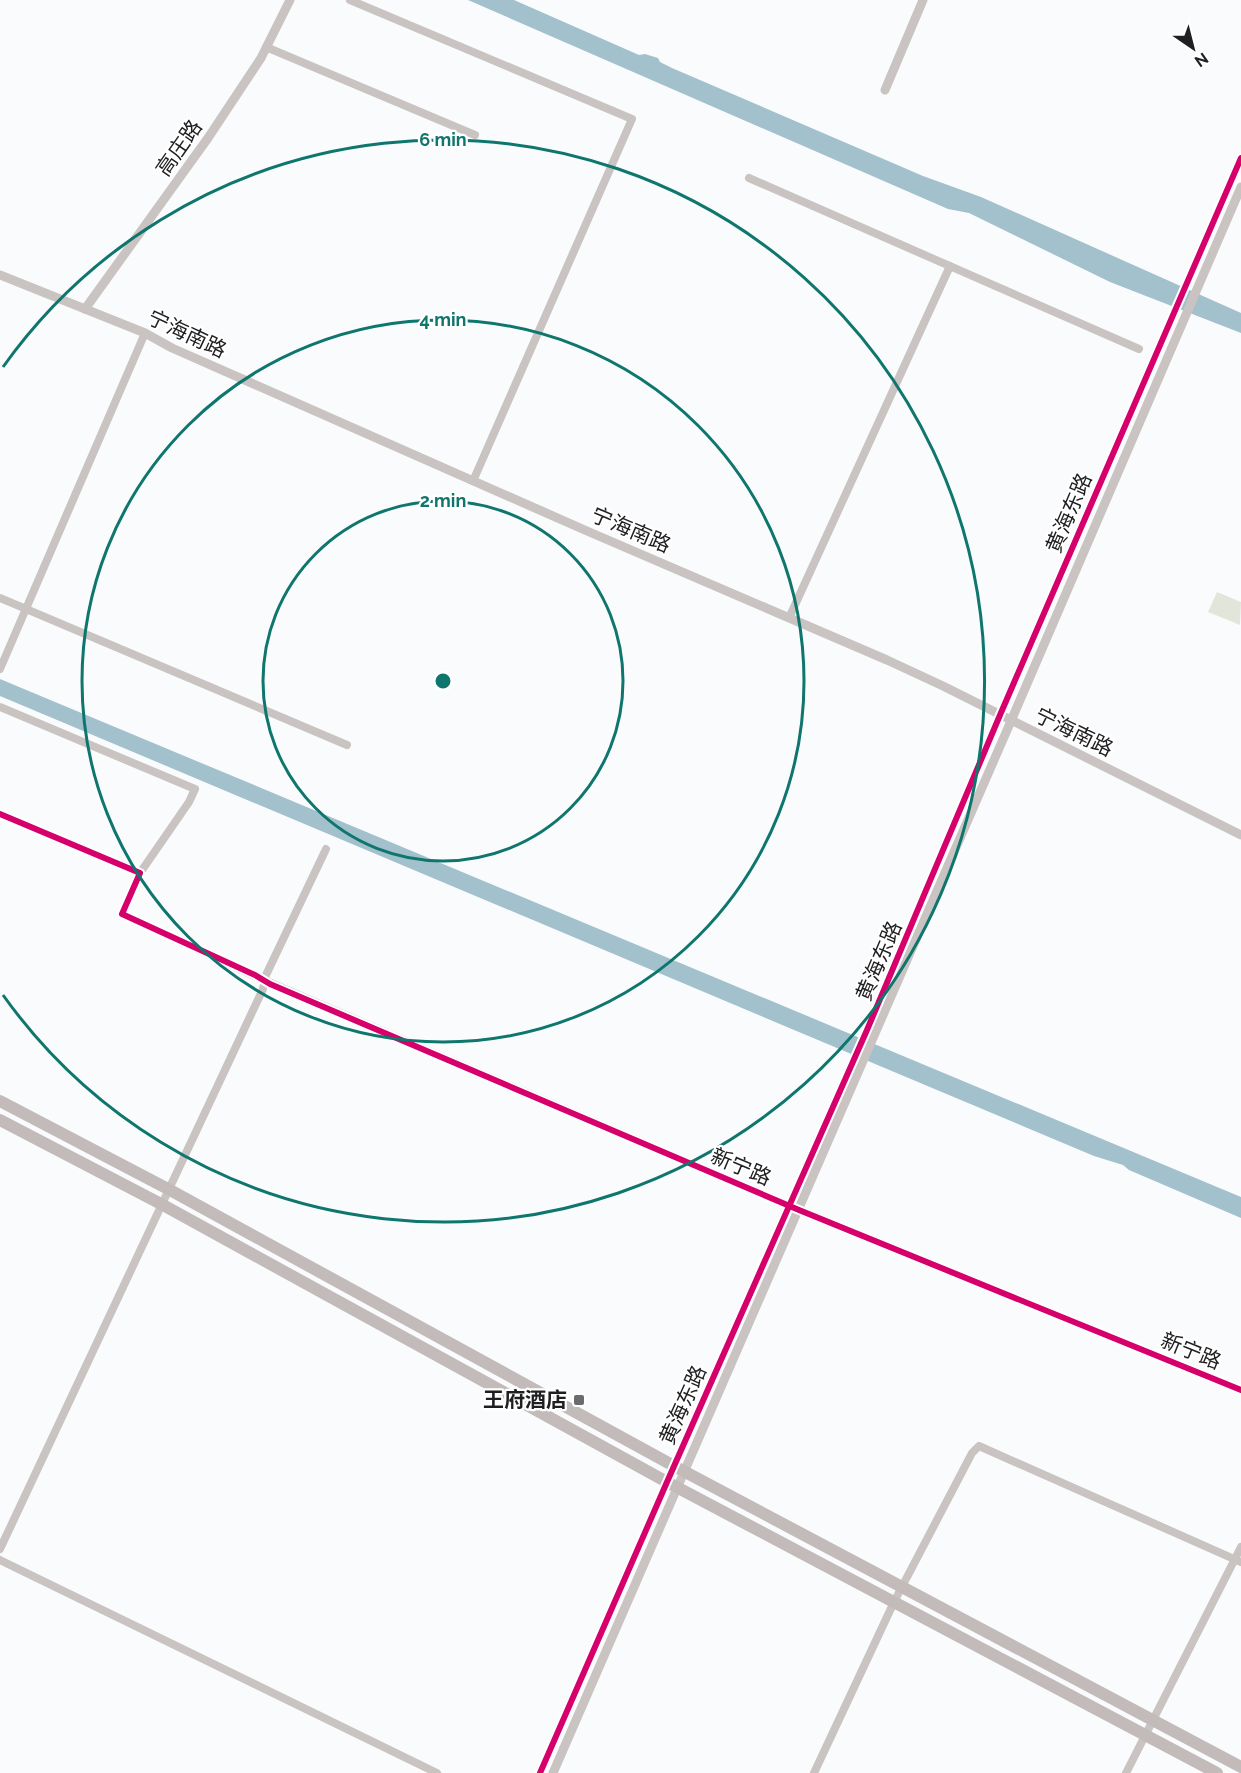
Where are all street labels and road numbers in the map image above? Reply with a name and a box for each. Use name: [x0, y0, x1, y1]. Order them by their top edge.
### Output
street label: 高庄路: [150, 115, 207, 181]
street label: 宁海南路: [144, 304, 231, 363]
street label: 黄海东路: [1041, 469, 1096, 556]
street label: 宁海南路: [588, 502, 675, 557]
street label: 宁海南路: [1031, 702, 1117, 761]
street label: 黄海东路: [851, 917, 906, 1004]
street label: 新宁路: [707, 1143, 775, 1190]
street label: 新宁路: [1157, 1327, 1225, 1374]
street label: 黄海东路: [654, 1361, 711, 1448]

